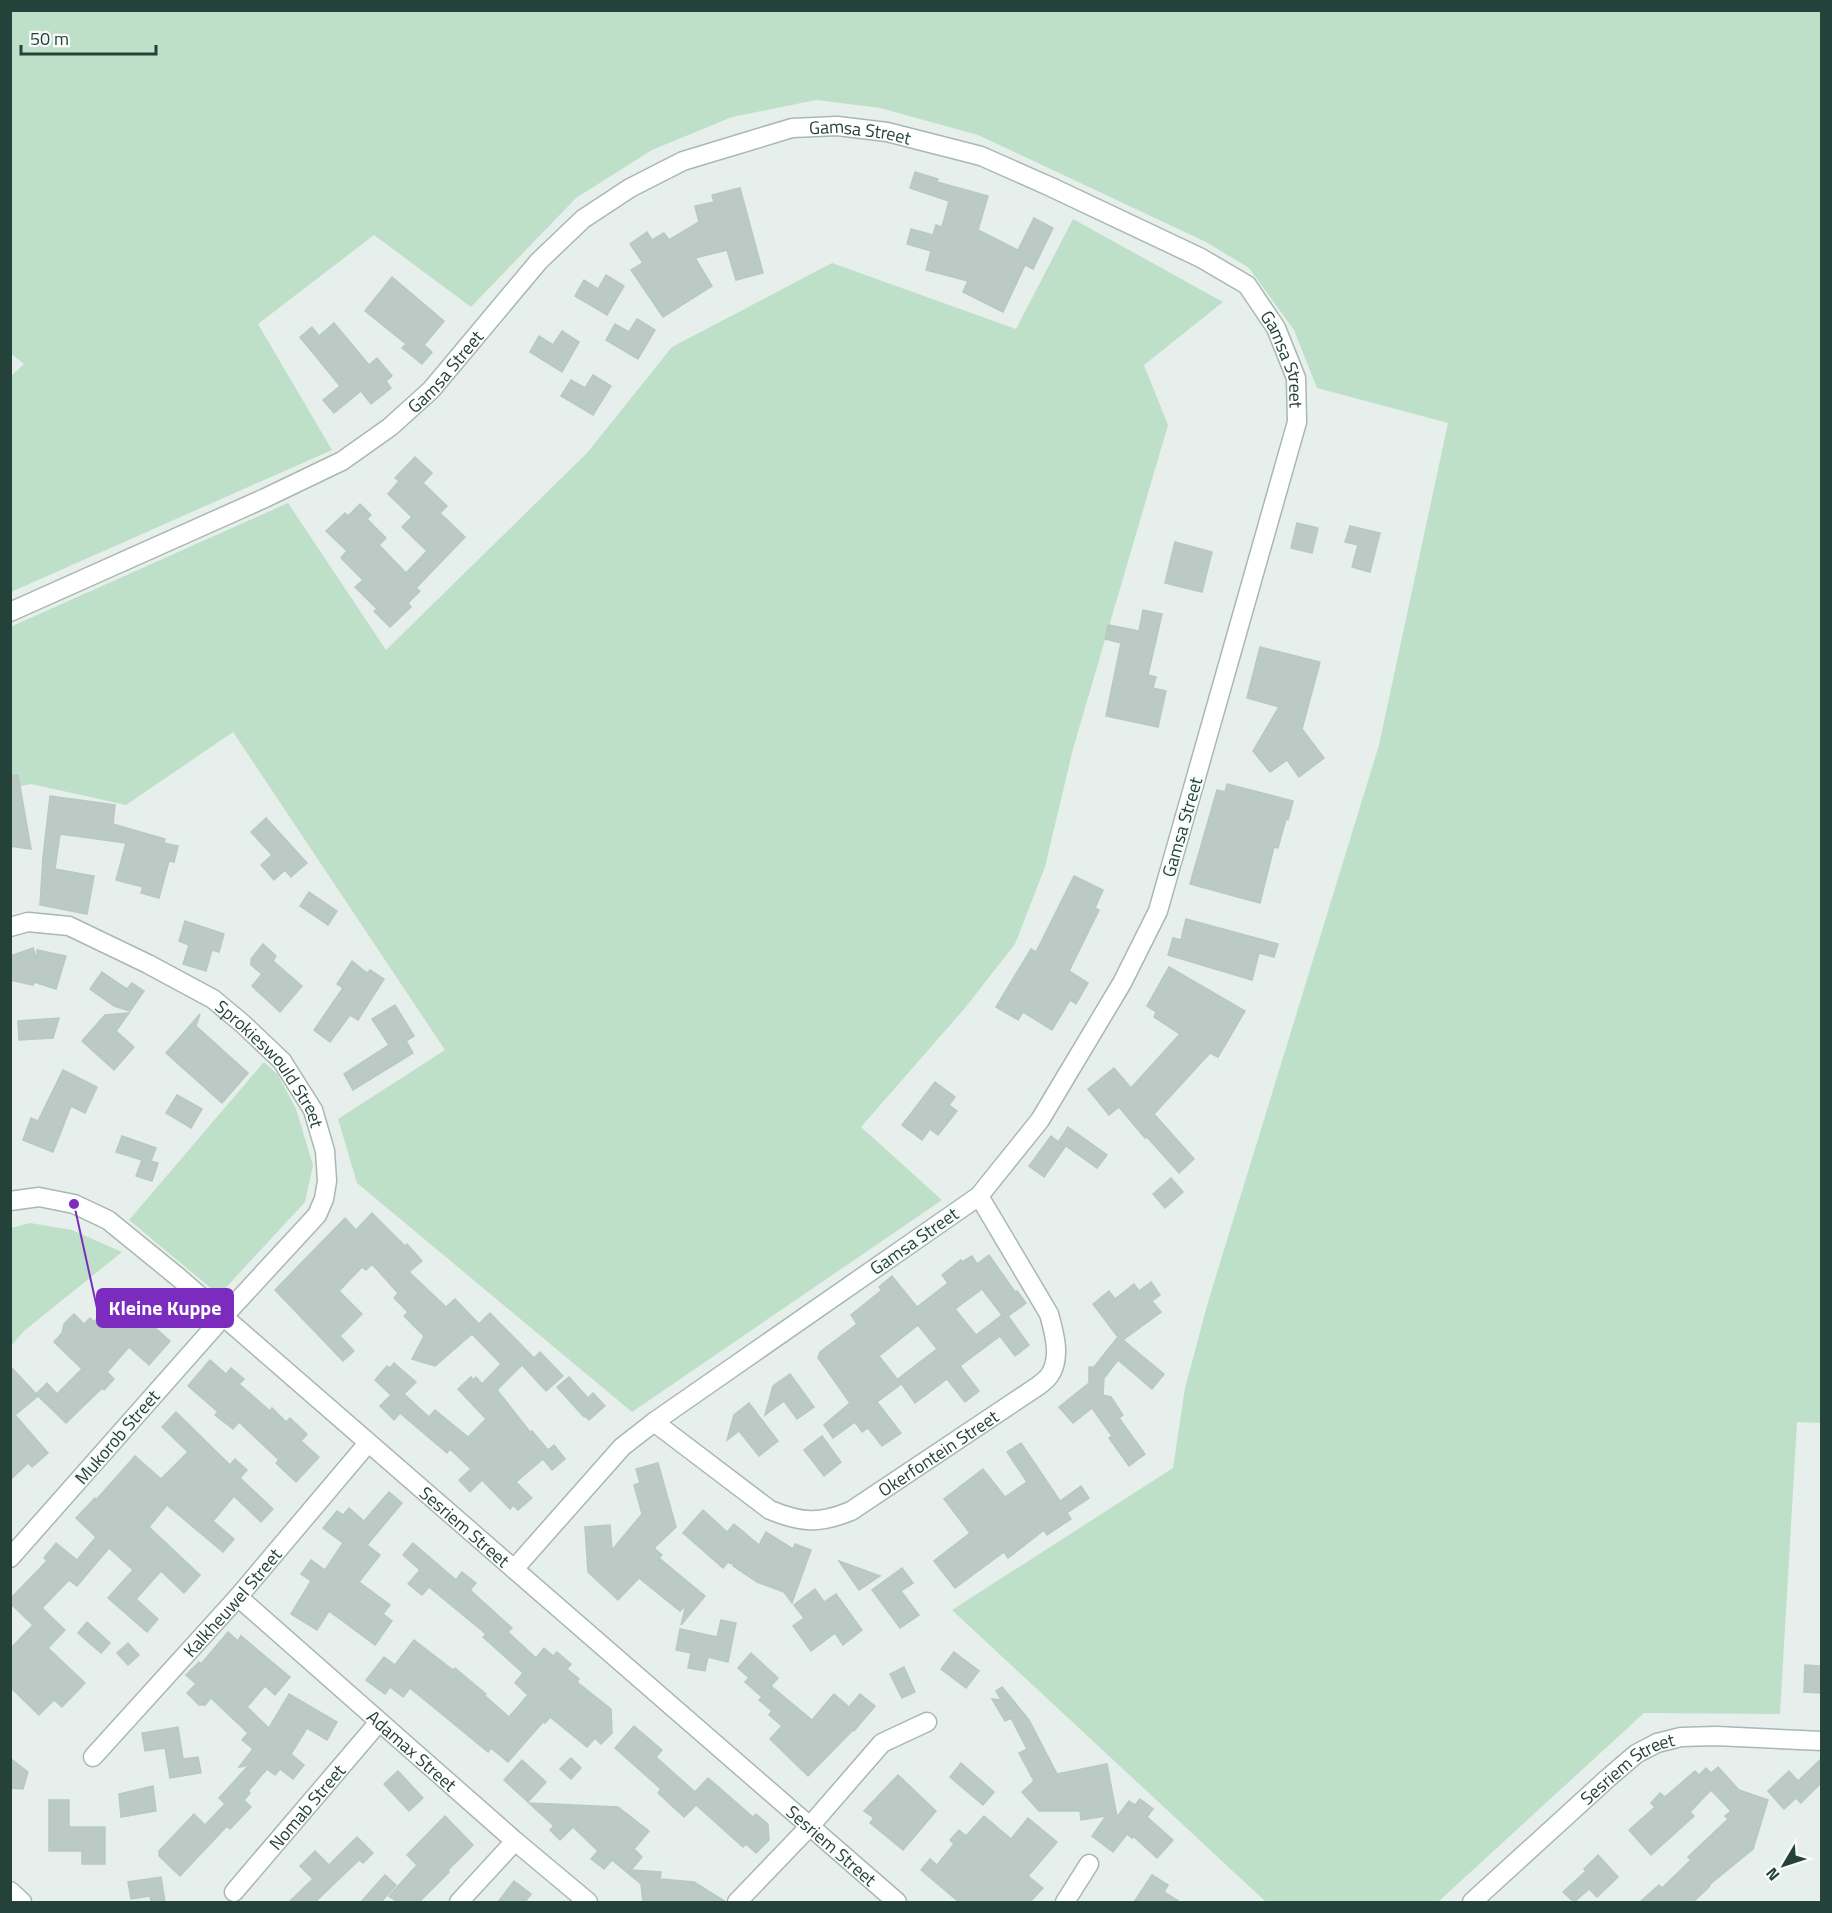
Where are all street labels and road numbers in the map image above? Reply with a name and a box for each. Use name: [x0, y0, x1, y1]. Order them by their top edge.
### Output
street label: Gamsa Street: [808, 112, 915, 151]
street label: Gamsa Street: [1254, 305, 1310, 409]
street label: Gamsa Street: [401, 324, 490, 419]
street label: Gamsa Street: [1155, 773, 1209, 880]
street label: Sprokieswould Street: [210, 993, 331, 1131]
street label: Gamsa Street: [864, 1200, 964, 1282]
street label: Mukorob Street: [68, 1383, 166, 1490]
street label: Okerfontein Street: [872, 1402, 1004, 1503]
street label: Sesriem Street: [414, 1479, 517, 1574]
street label: Kalkheuwel Street: [176, 1541, 288, 1663]
street label: Adamax Street: [361, 1703, 463, 1798]
street label: Sesriem Street: [1574, 1726, 1678, 1811]
street label: Nomab Street: [262, 1757, 352, 1856]
street label: Sesriem Street: [781, 1798, 883, 1893]

